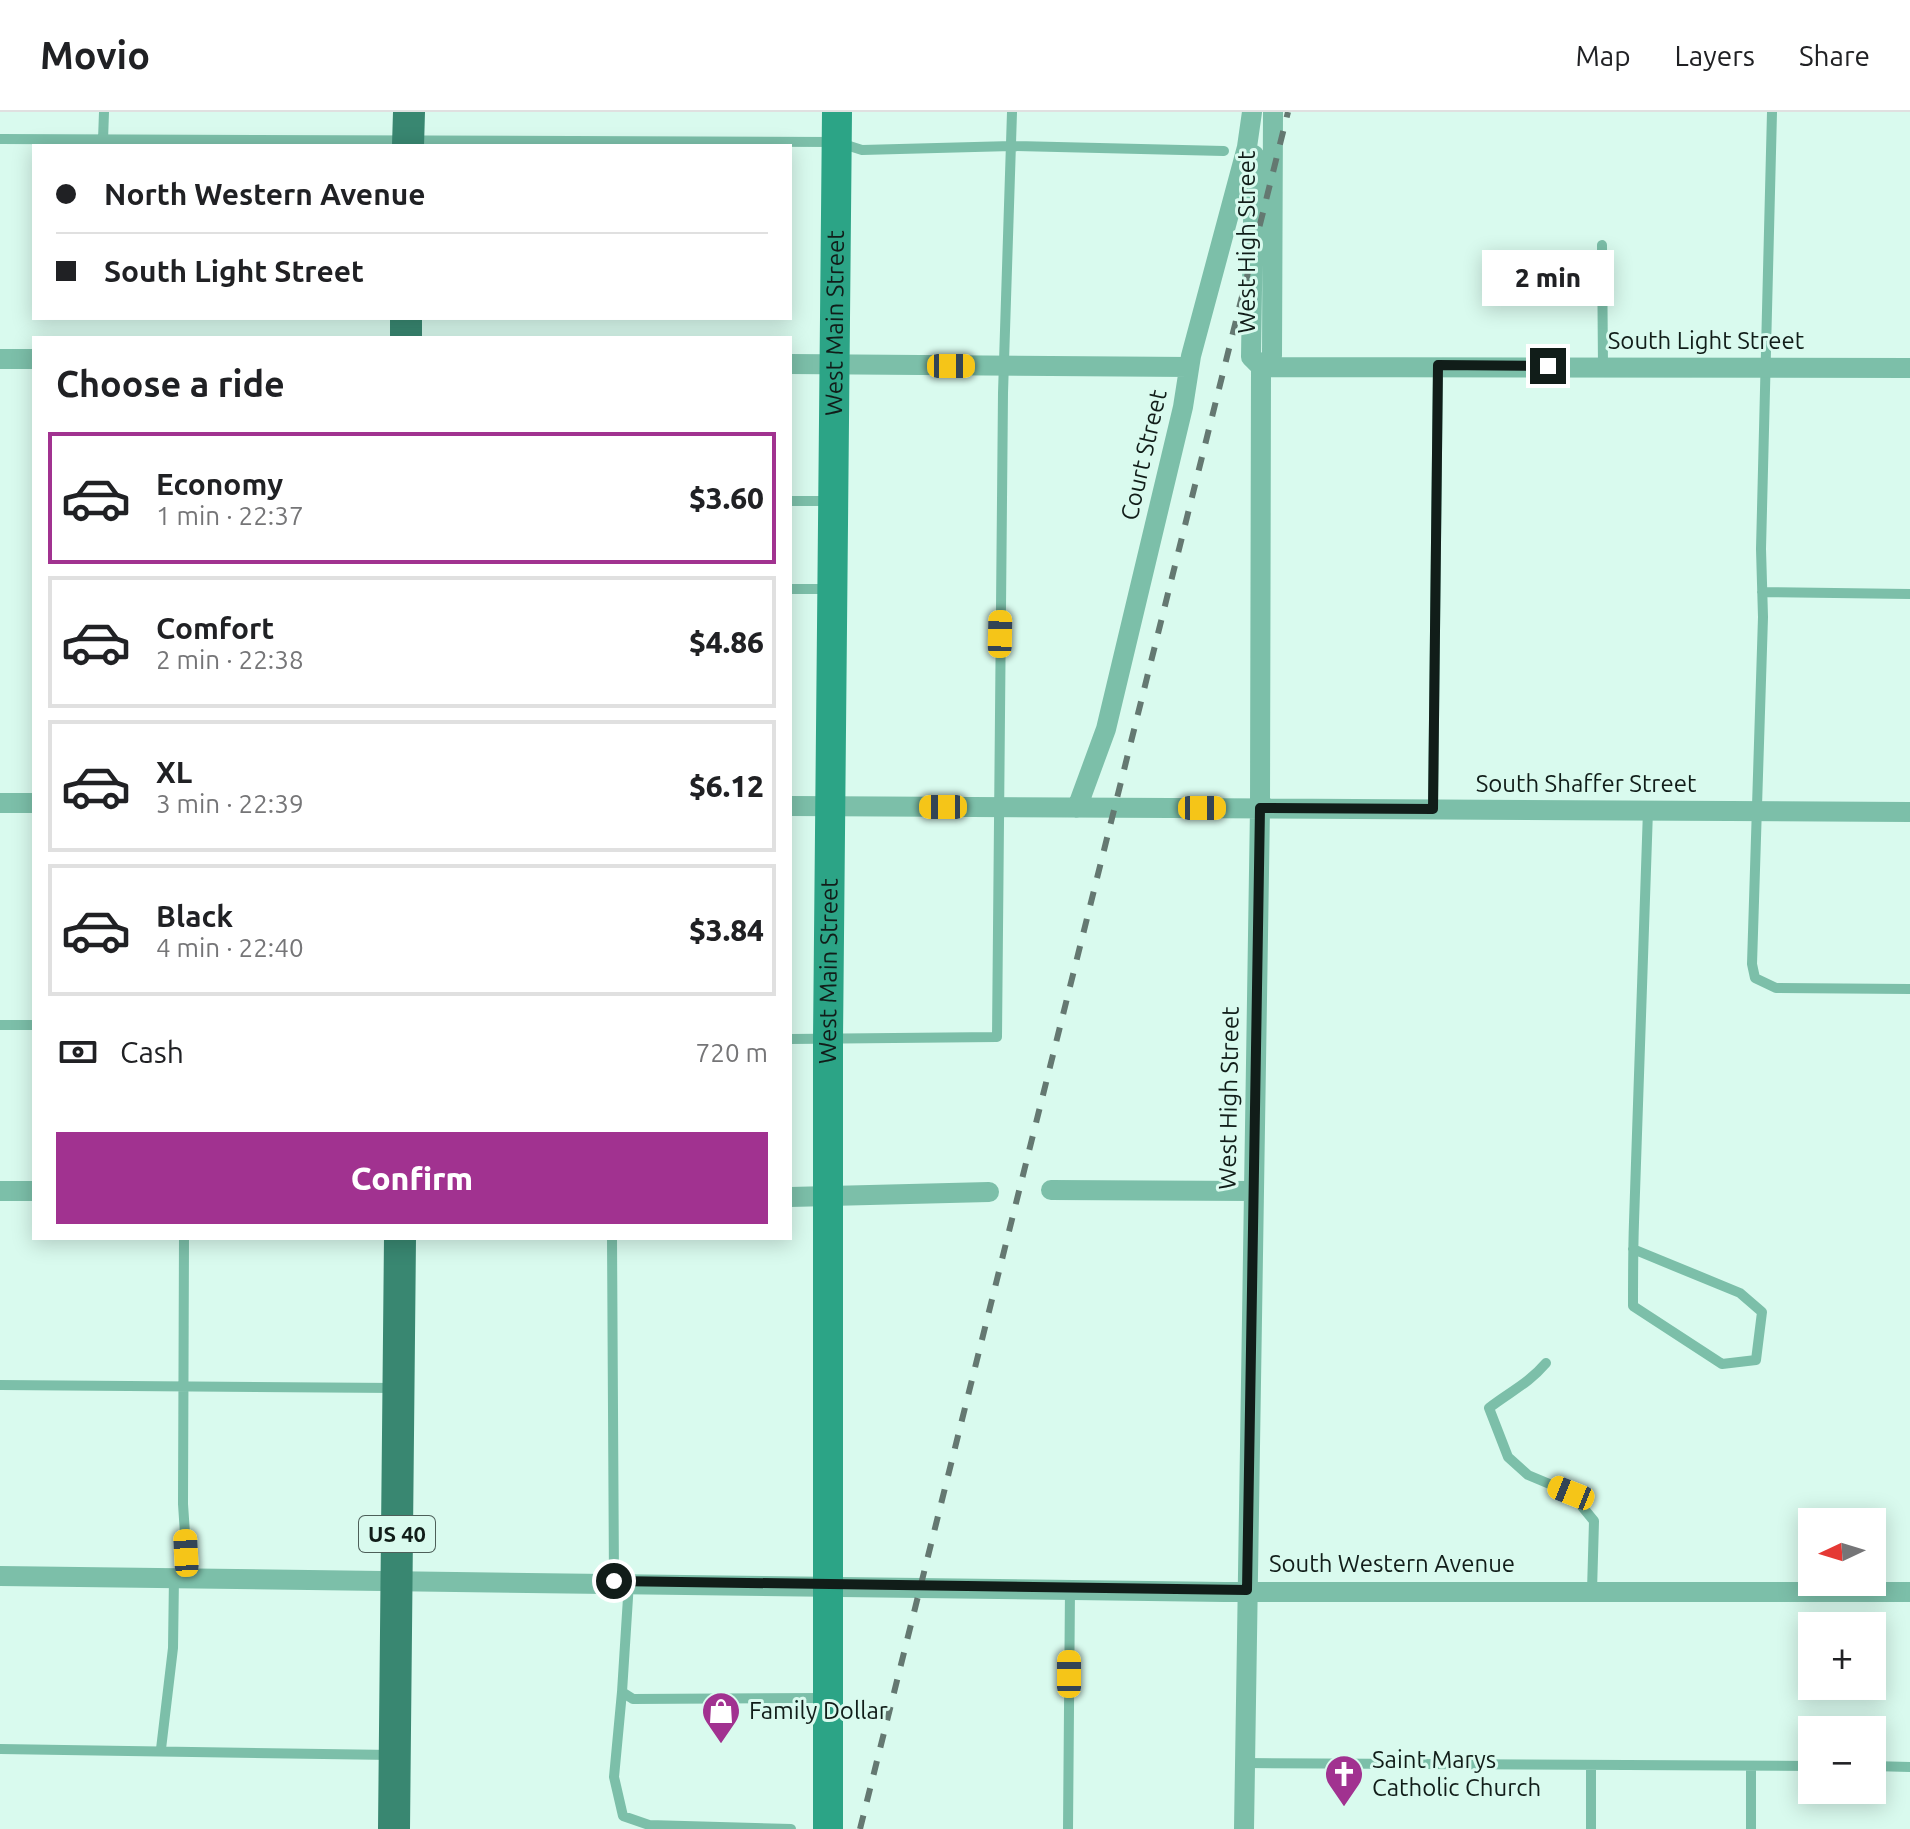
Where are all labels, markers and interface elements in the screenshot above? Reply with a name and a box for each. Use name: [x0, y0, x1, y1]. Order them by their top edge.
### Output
text: Movio: [40, 34, 150, 76]
text: Map: [1575, 40, 1631, 71]
text: Layers: [1675, 40, 1755, 71]
text: Share: [1799, 40, 1870, 71]
street label: West High Street: [1233, 150, 1260, 334]
text: North Western Avenue: [104, 177, 426, 211]
street label: West Main Street: [820, 229, 849, 416]
callout: 2 min: [1482, 250, 1614, 306]
text: South Light Street: [104, 254, 364, 288]
text: 2 min: [1515, 263, 1581, 292]
street label: South Light Street: [1608, 327, 1805, 354]
route end: [1530, 348, 1566, 384]
car: [927, 354, 975, 378]
text: Choose a ride: [56, 363, 285, 404]
street label: Court Street: [1115, 386, 1172, 523]
icon: car: [60, 462, 132, 534]
text: Economy: [156, 467, 283, 501]
text: $3.60: [689, 481, 764, 515]
text: 1 min · 22:37: [156, 501, 304, 530]
icon: car: [60, 606, 132, 678]
car: [988, 610, 1012, 658]
text: Comfort: [156, 611, 274, 645]
text: $4.86: [689, 625, 764, 659]
text: 2 min · 22:38: [156, 645, 304, 674]
icon: car: [60, 750, 132, 822]
text: XL: [156, 755, 192, 789]
text: $6.12: [689, 769, 764, 803]
street label: South Shaffer Street: [1476, 770, 1697, 797]
text: 3 min · 22:39: [156, 789, 304, 818]
car: [919, 795, 967, 819]
car: [1178, 796, 1226, 820]
street label: West Main Street: [814, 877, 843, 1064]
icon: car: [60, 894, 132, 966]
text: Black: [156, 899, 233, 933]
text: $3.84: [689, 913, 764, 947]
text: 4 min · 22:40: [156, 933, 304, 962]
street label: West High Street: [1213, 1006, 1244, 1190]
icon: cash: [56, 1030, 100, 1074]
text: Cash: [120, 1035, 184, 1069]
text: 720 m: [696, 1038, 768, 1067]
button: Confirm: [56, 1132, 768, 1224]
car: [1544, 1473, 1598, 1513]
north arrow: [1798, 1508, 1886, 1596]
map controls: [1798, 1508, 1886, 1804]
road number: US 40: [359, 1516, 435, 1552]
car: [173, 1528, 199, 1578]
street label: South Western Avenue: [1269, 1550, 1515, 1577]
route start: [596, 1563, 632, 1599]
button: +: [1798, 1612, 1886, 1700]
car: [1057, 1650, 1081, 1698]
shop icon: Family Dollar: [700, 1690, 742, 1745]
place label: Family Dollar: [749, 1697, 888, 1724]
button: −: [1798, 1716, 1886, 1804]
place label: Saint Marys Catholic Church: [1372, 1746, 1541, 1801]
church icon: Saint Marys Catholic Church: [1323, 1753, 1365, 1808]

